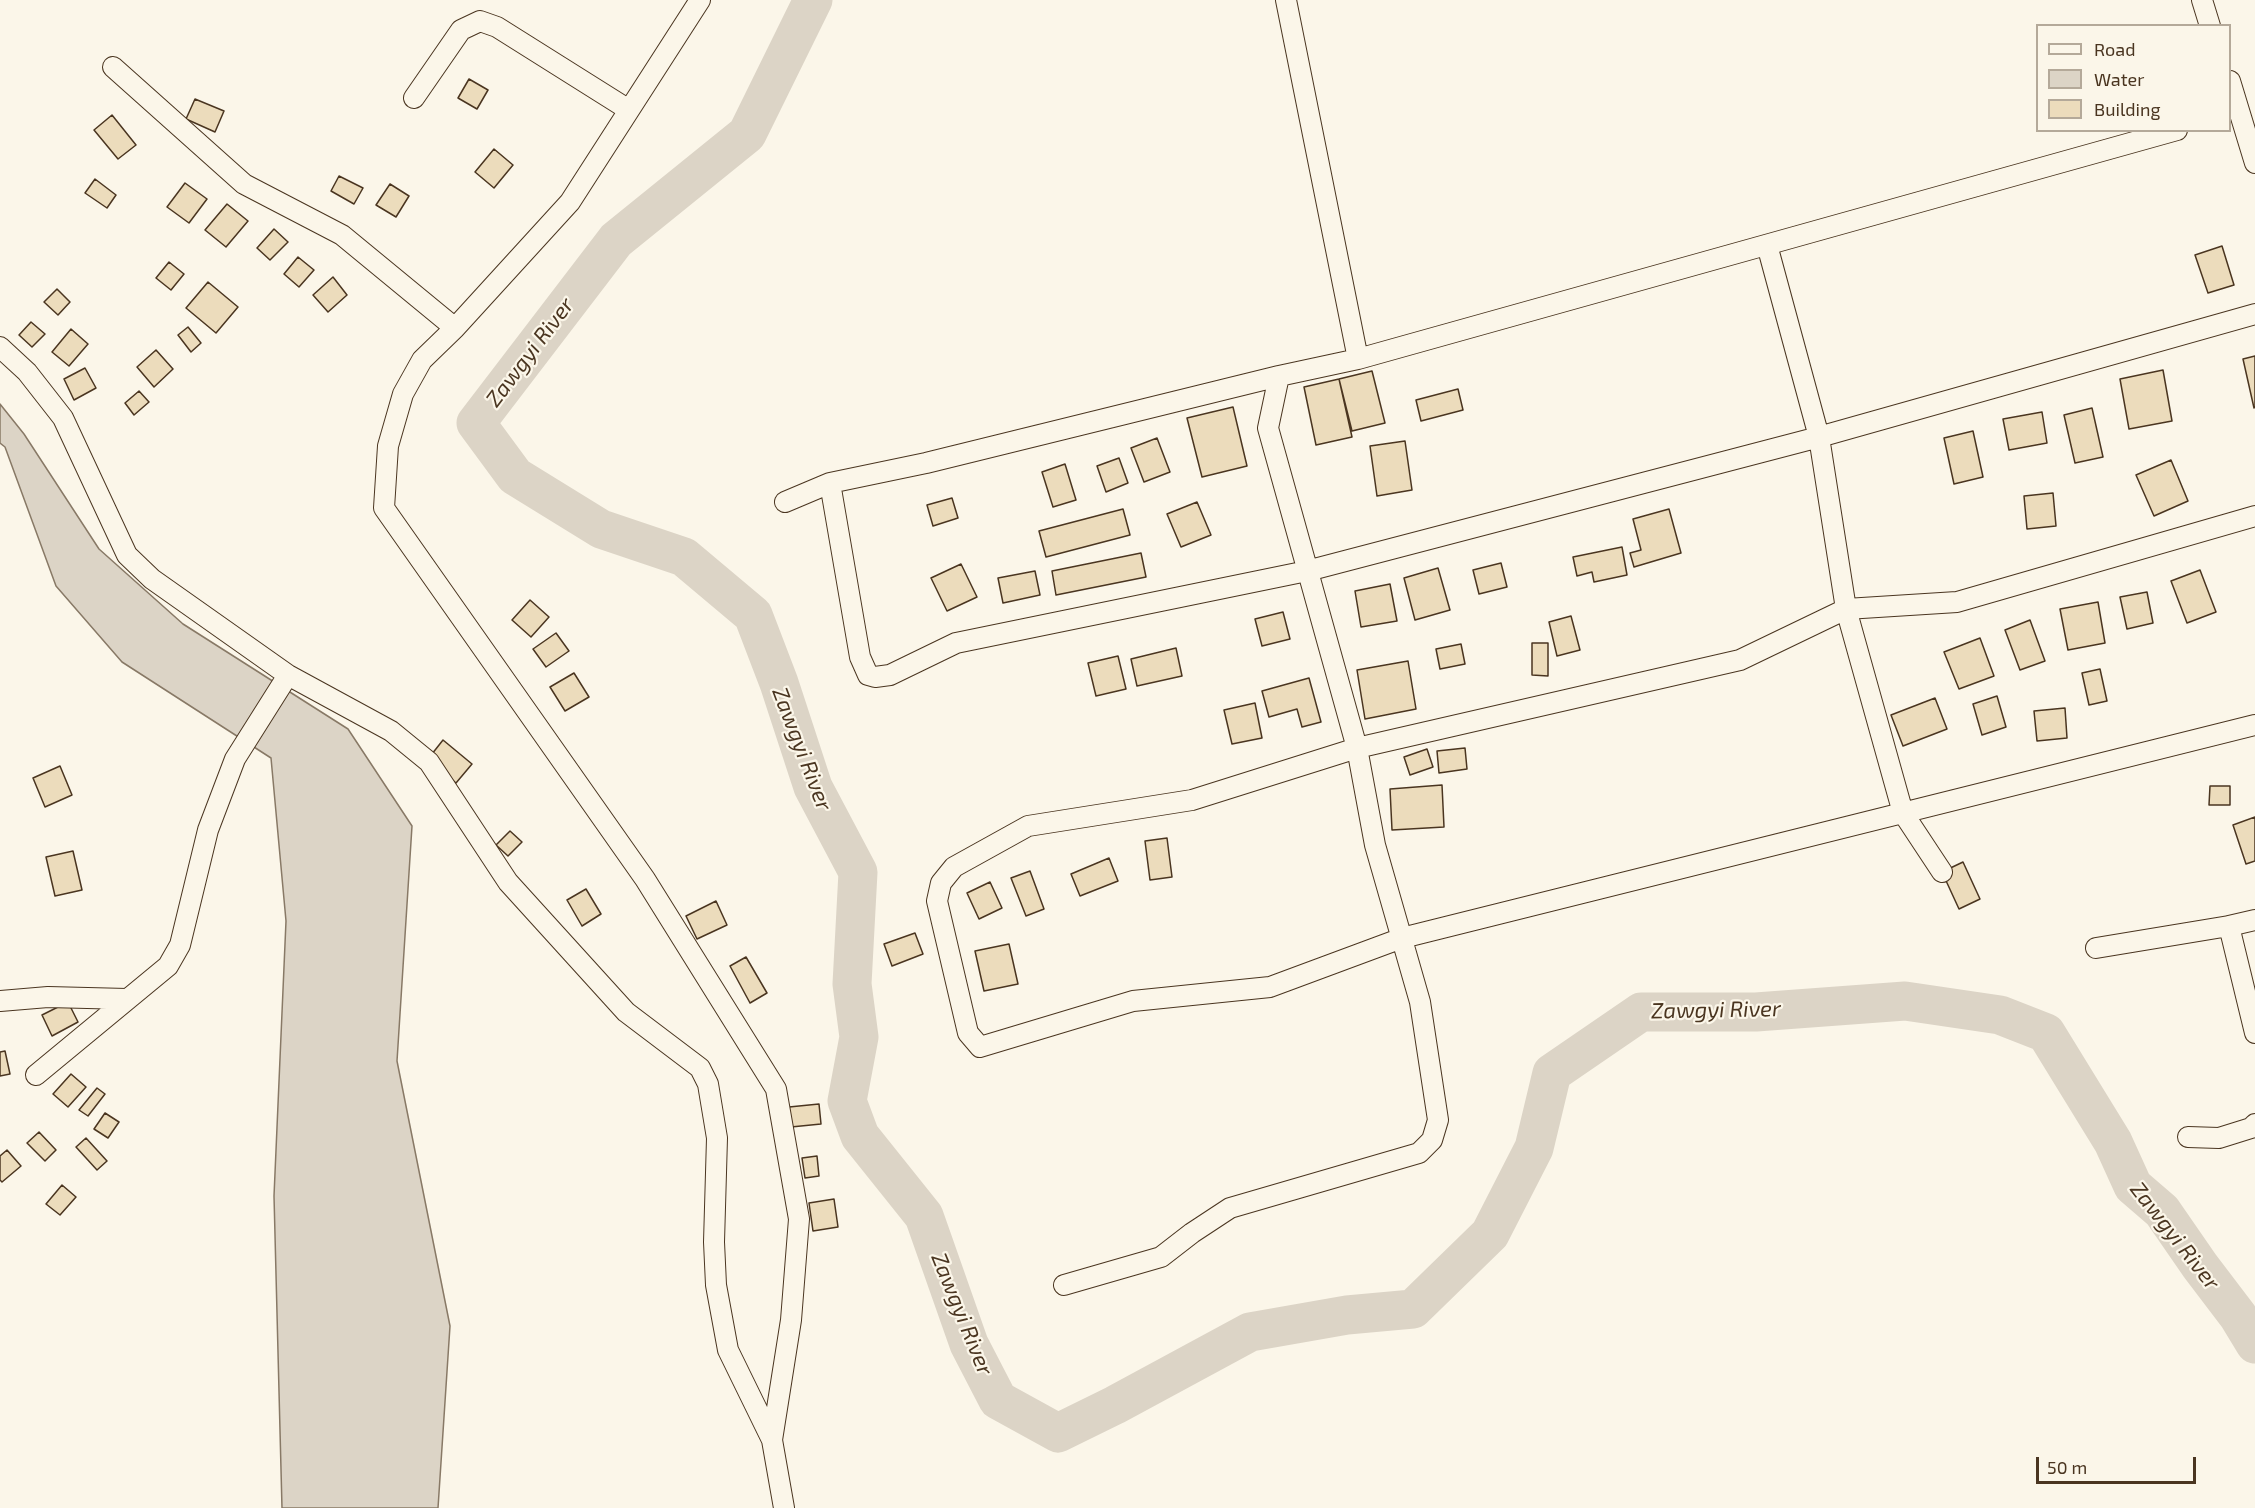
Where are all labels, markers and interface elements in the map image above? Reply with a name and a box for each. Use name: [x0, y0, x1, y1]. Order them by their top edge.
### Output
legend: [2036, 24, 2231, 132]
text: Road: [2094, 38, 2135, 60]
text: Water: [2094, 68, 2144, 90]
text: Building: [2094, 98, 2161, 120]
water label: Zawgyi River: [480, 292, 580, 412]
water label: Zawgyi River: [766, 684, 838, 814]
water label: Zawgyi River: [1651, 996, 1781, 1024]
water label: Zawgyi River: [2125, 1177, 2225, 1295]
water label: Zawgyi River: [925, 1249, 999, 1379]
scale bar: [2039, 1445, 2200, 1483]
text: 50 m: [2047, 1456, 2087, 1478]

